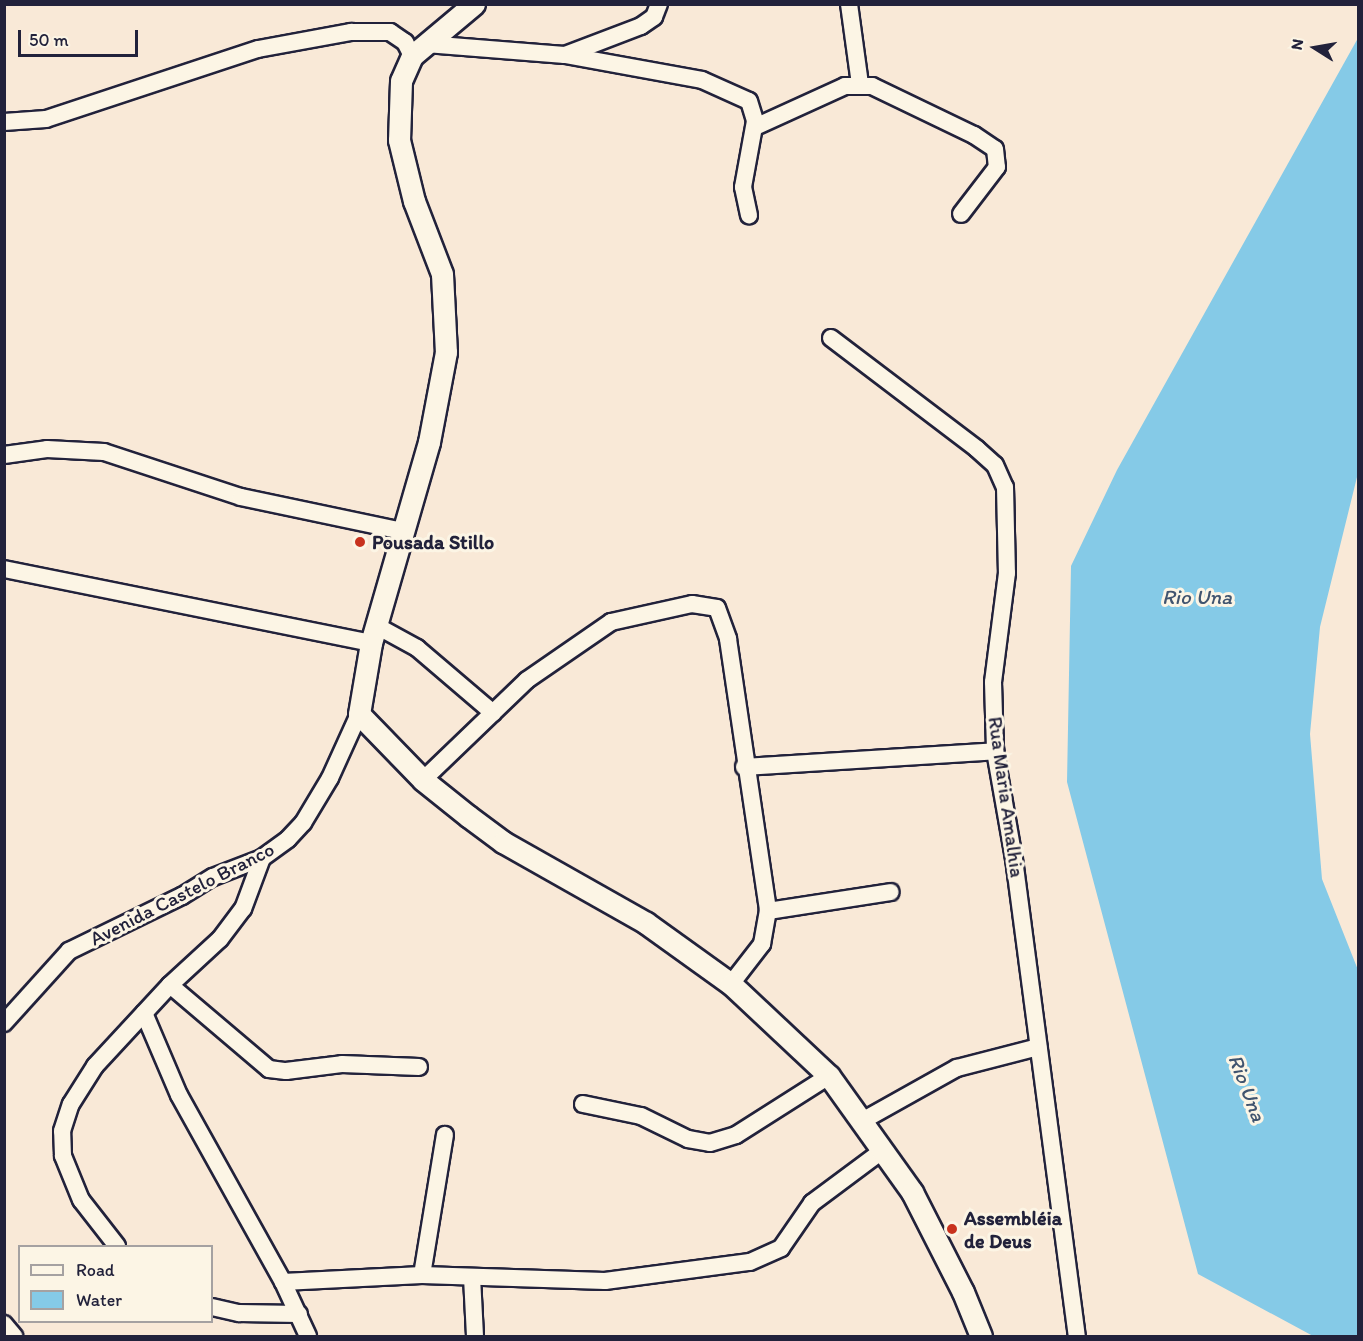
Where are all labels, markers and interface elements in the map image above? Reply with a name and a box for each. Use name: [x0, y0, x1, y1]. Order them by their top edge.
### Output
scale bar: [21, 18, 141, 56]
north arrow: [1285, 18, 1345, 78]
text: 50 m: [29, 29, 69, 51]
text: N: [1286, 37, 1307, 52]
place label: Pousada Stillo: [372, 530, 494, 554]
marker: Pousada Stillo: [353, 535, 367, 549]
water label: Rio Una: [1162, 584, 1232, 610]
street label: Rua Maria Amalhia: [983, 714, 1029, 880]
street label: Avenida Castelo Branco: [86, 837, 278, 951]
water label: Rio Una: [1223, 1051, 1271, 1125]
place label: Assembléia de Deus: [964, 1206, 1062, 1253]
marker: Assembléia de Deus: [945, 1222, 959, 1236]
legend: [18, 1245, 213, 1323]
text: Road: [76, 1259, 115, 1281]
text: Water: [76, 1289, 122, 1311]

